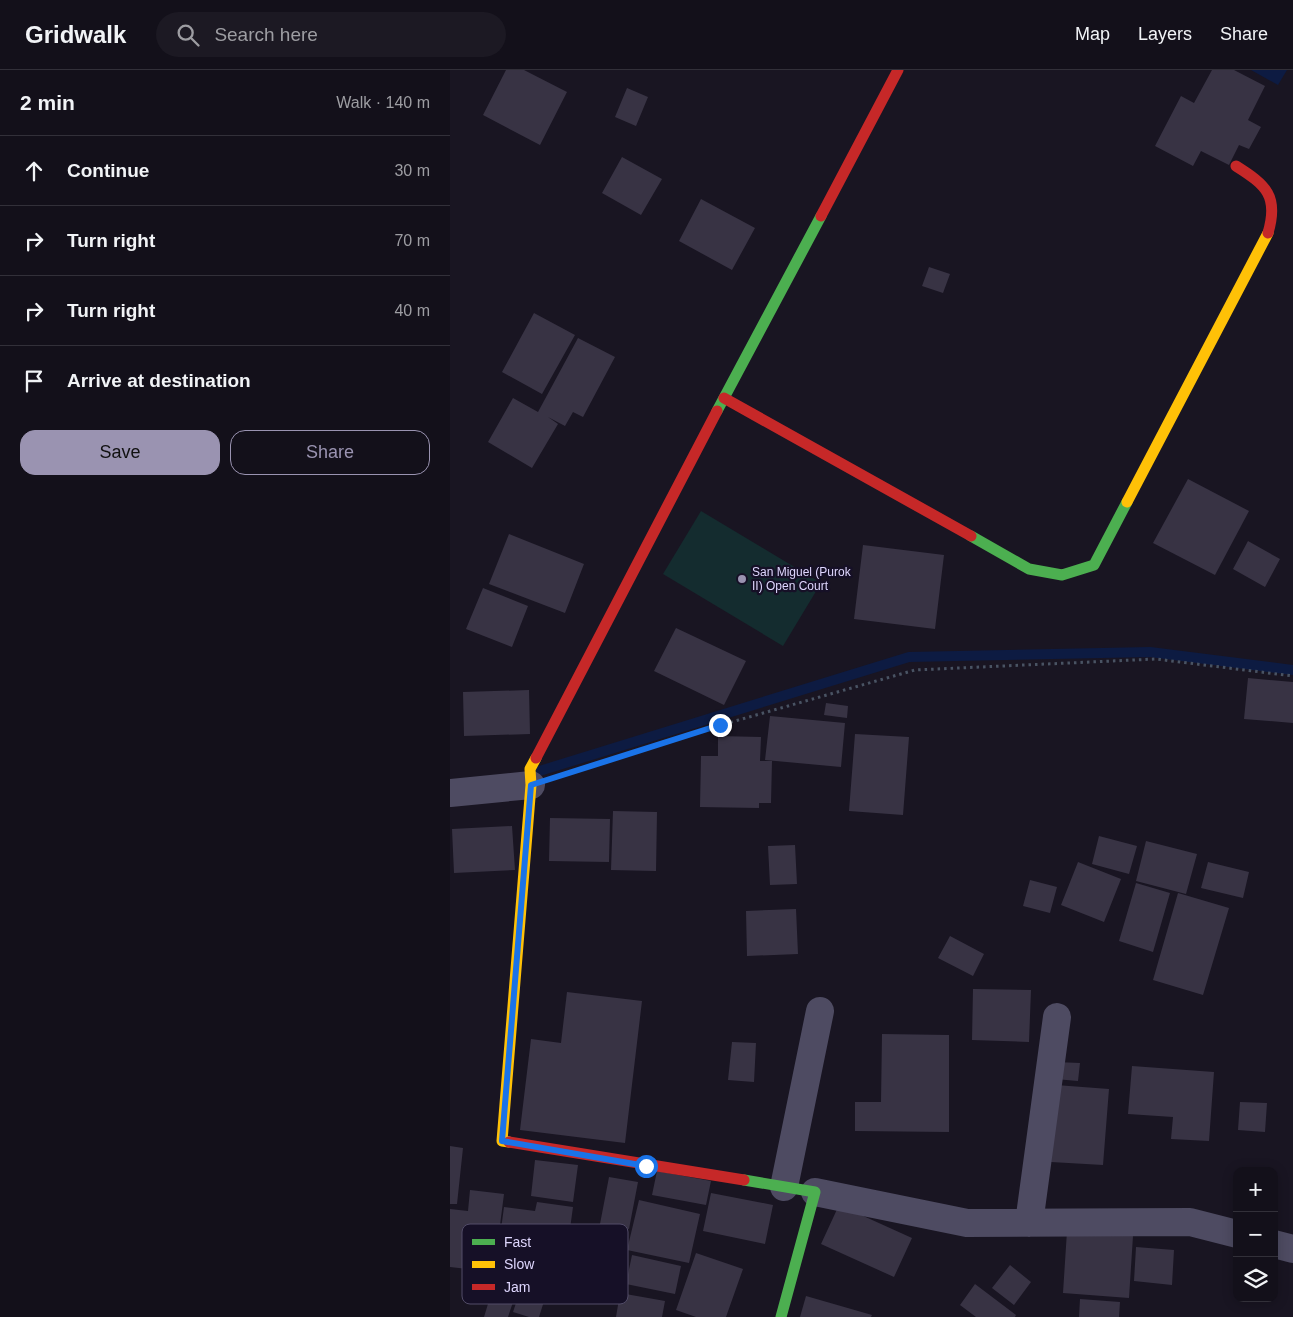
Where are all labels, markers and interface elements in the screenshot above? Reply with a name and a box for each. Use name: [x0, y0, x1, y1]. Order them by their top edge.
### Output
search box: [156, 12, 506, 57]
text: Gridwalk: [25, 21, 126, 48]
icon: search: [174, 21, 202, 49]
text: Search here: [214, 24, 318, 45]
text: Map: [1075, 24, 1110, 44]
text: Layers: [1138, 24, 1192, 44]
text: Share: [1220, 24, 1268, 44]
text: 2 min: [20, 91, 75, 114]
text: Walk · 140 m: [336, 94, 430, 111]
icon: ahead: [20, 157, 48, 185]
text: Continue: [67, 160, 149, 181]
text: 30 m: [394, 162, 430, 179]
icon: right: [20, 227, 48, 255]
text: Turn right: [67, 230, 155, 251]
text: 70 m: [394, 232, 430, 249]
icon: right: [20, 297, 48, 325]
text: Turn right: [67, 300, 155, 321]
text: 40 m: [394, 302, 430, 319]
icon: arrive: [20, 367, 48, 395]
text: Arrive at destination: [67, 370, 251, 391]
button: Save: [20, 430, 220, 475]
button: Share: [230, 430, 430, 475]
place label: San Miguel (Purok II) Open Court: [752, 565, 852, 593]
marker: San Miguel (Purok II) Open Court: [736, 573, 748, 585]
route end: [709, 714, 732, 737]
route start: [635, 1155, 658, 1178]
map controls: [1233, 1167, 1278, 1302]
button: +: [1233, 1167, 1278, 1212]
button: −: [1233, 1212, 1278, 1257]
legend: [462, 1224, 628, 1304]
text: Fast: [504, 1234, 531, 1250]
text: Slow: [504, 1256, 535, 1272]
button: layers: [1233, 1257, 1278, 1302]
text: Jam: [504, 1279, 530, 1295]

